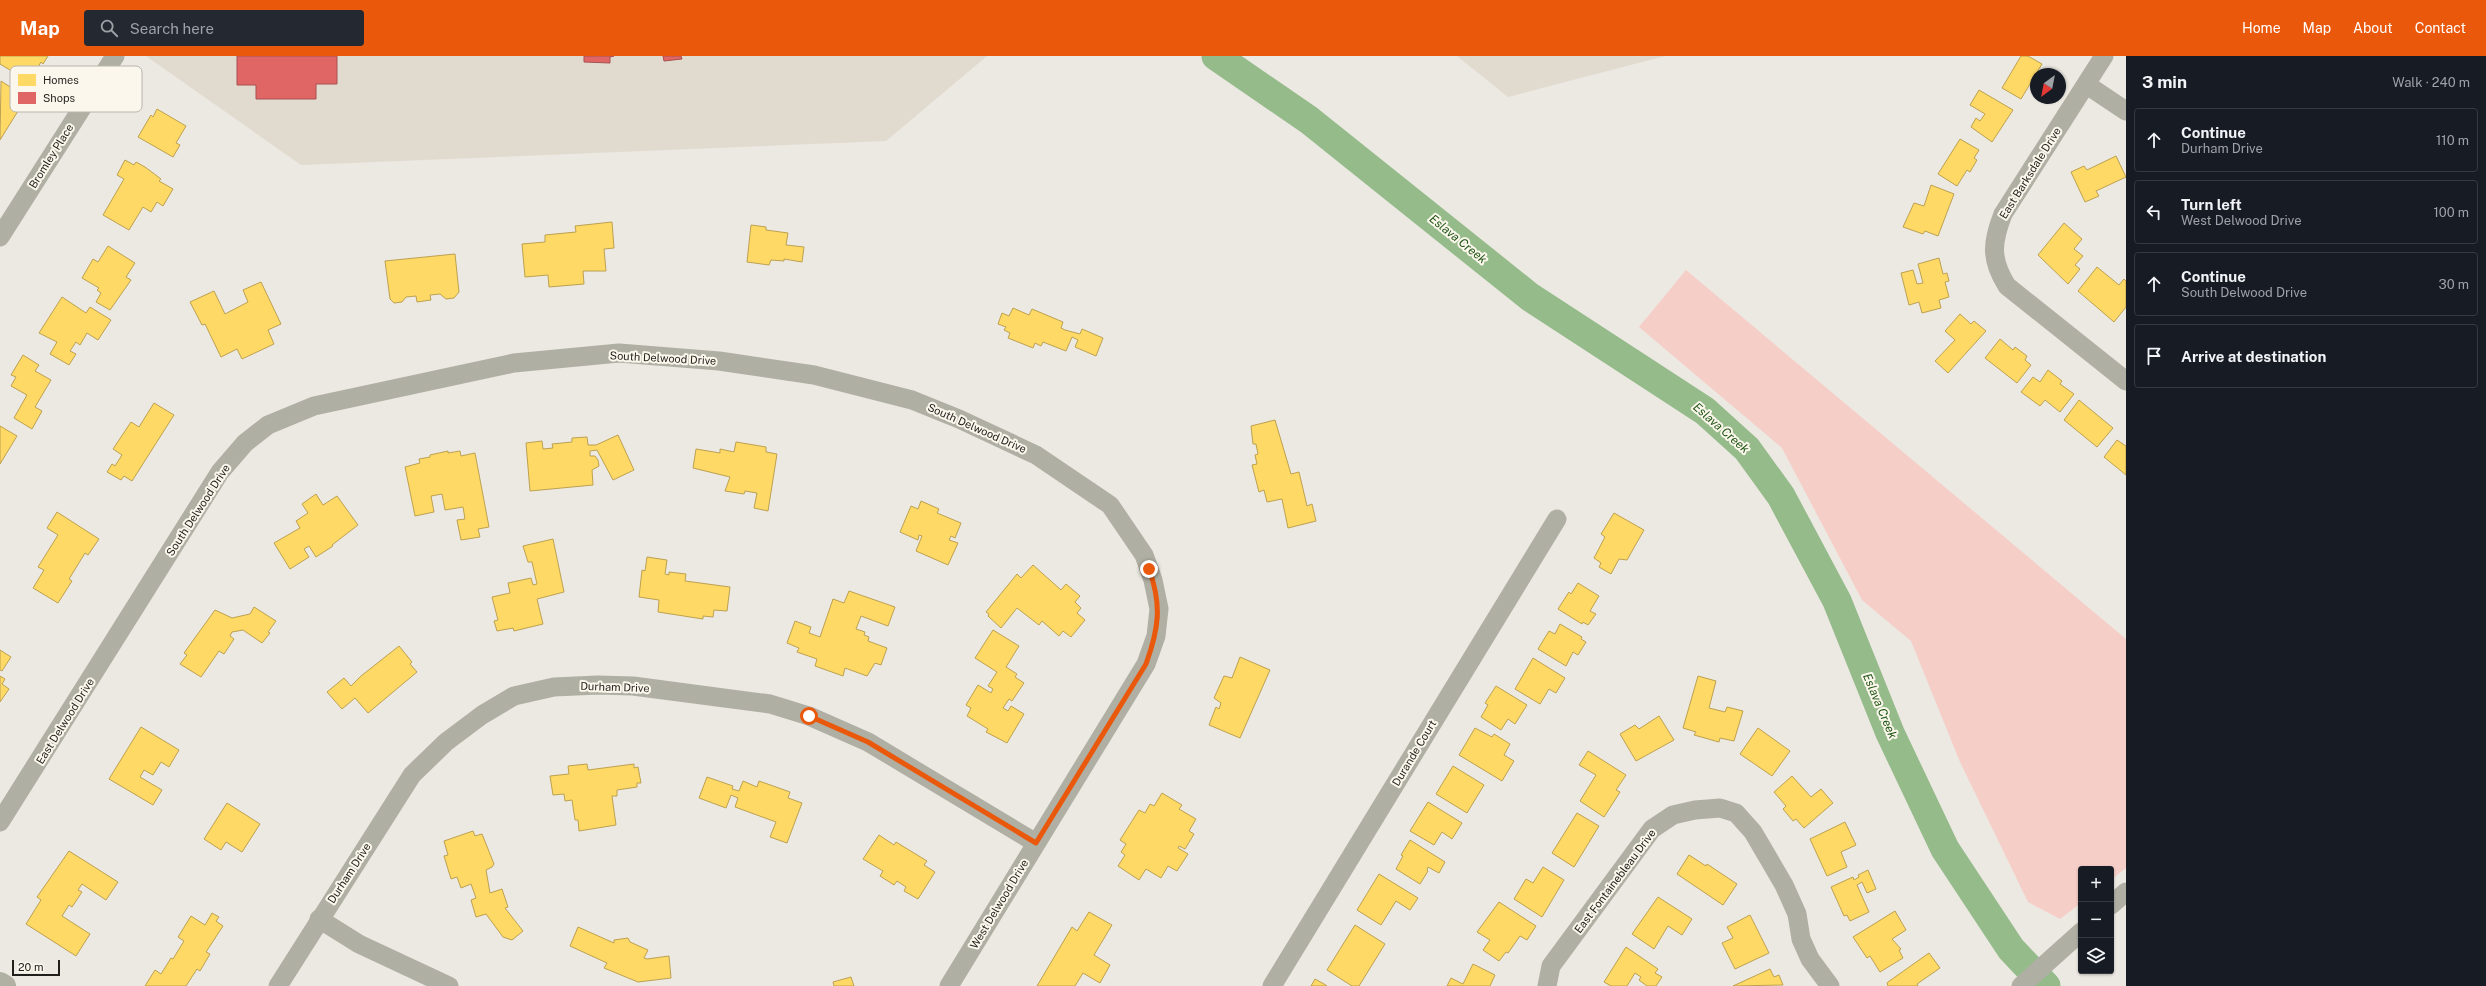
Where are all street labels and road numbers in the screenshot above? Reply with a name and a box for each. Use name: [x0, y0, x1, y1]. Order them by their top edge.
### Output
street label: Bromley Place: [26, 122, 76, 190]
street label: East Barksdale Drive: [1997, 125, 2063, 221]
street label: South Delwood Drive: [609, 349, 717, 367]
street label: South Delwood Drive: [926, 401, 1028, 455]
street label: South Delwood Drive: [164, 462, 232, 558]
street label: East Delwood Drive: [34, 676, 96, 766]
street label: Durham Drive: [580, 680, 650, 694]
street label: Durande Court: [1390, 718, 1438, 788]
street label: East Fontainebleau Drive: [1572, 827, 1658, 935]
street label: Durham Drive: [325, 841, 373, 905]
street label: West Delwood Drive: [968, 857, 1030, 951]

